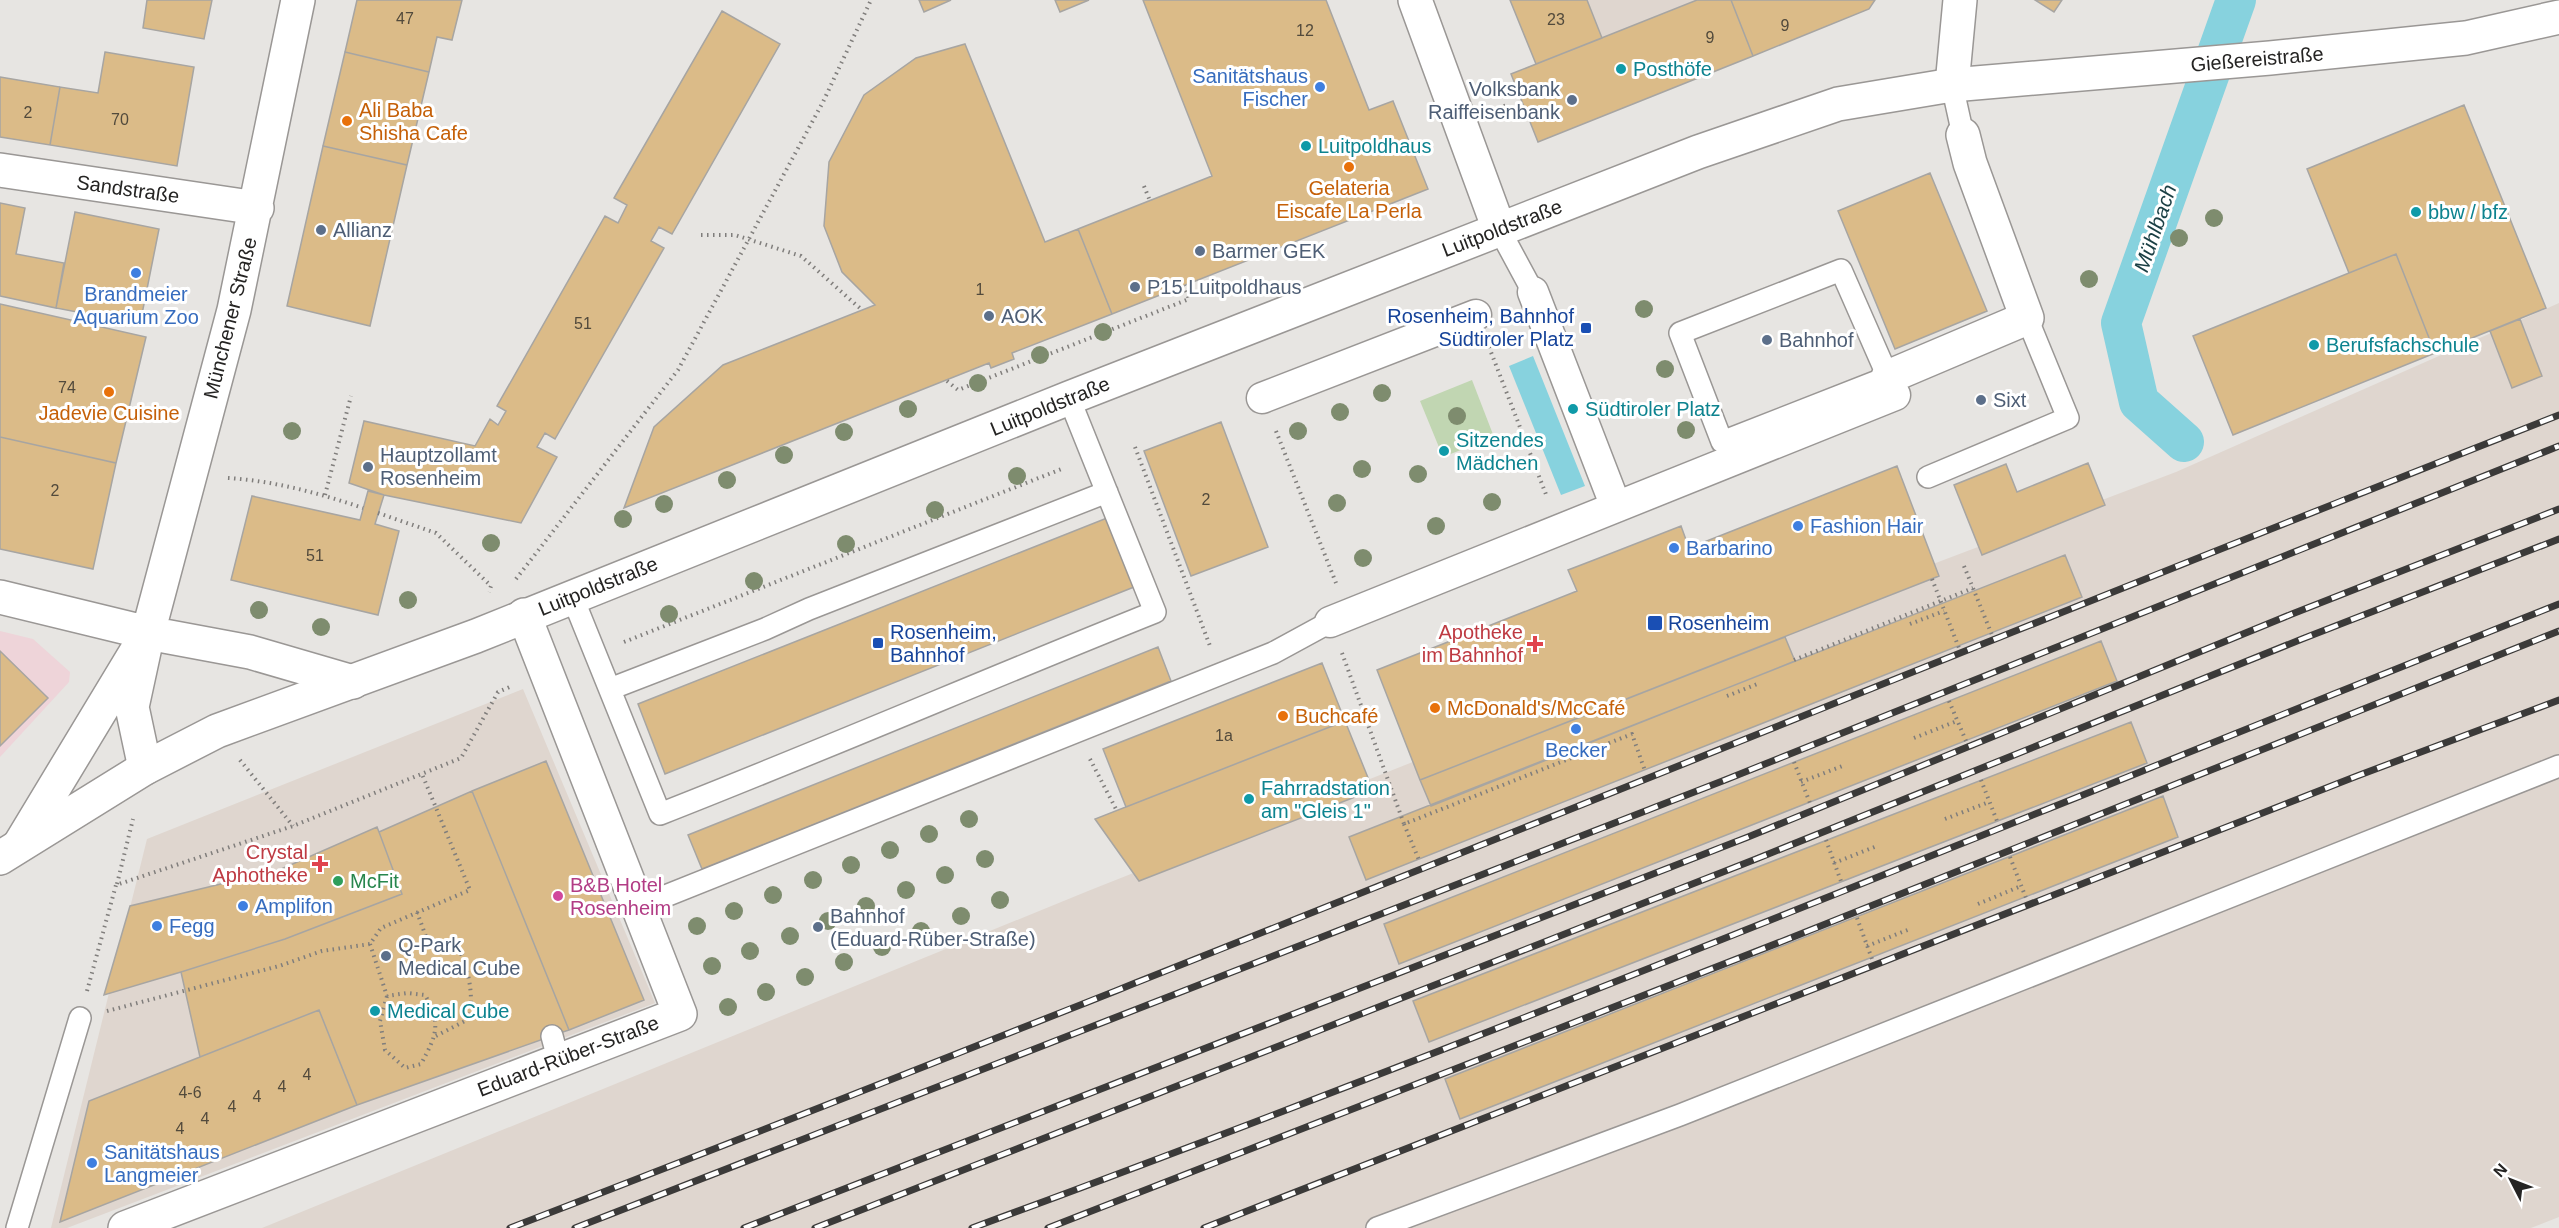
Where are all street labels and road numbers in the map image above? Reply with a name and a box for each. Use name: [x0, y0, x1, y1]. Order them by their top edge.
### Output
street label: Gießereistraße: [2190, 42, 2324, 76]
street label: Sandstraße: [75, 171, 181, 207]
street label: Luitpoldstraße: [1439, 195, 1565, 261]
street label: Münchener Straße: [199, 235, 261, 401]
street label: Luitpoldstraße: [987, 372, 1113, 440]
street label: Luitpoldstraße: [535, 552, 661, 620]
street label: Eduard-Rüber-Straße: [474, 1011, 662, 1101]

